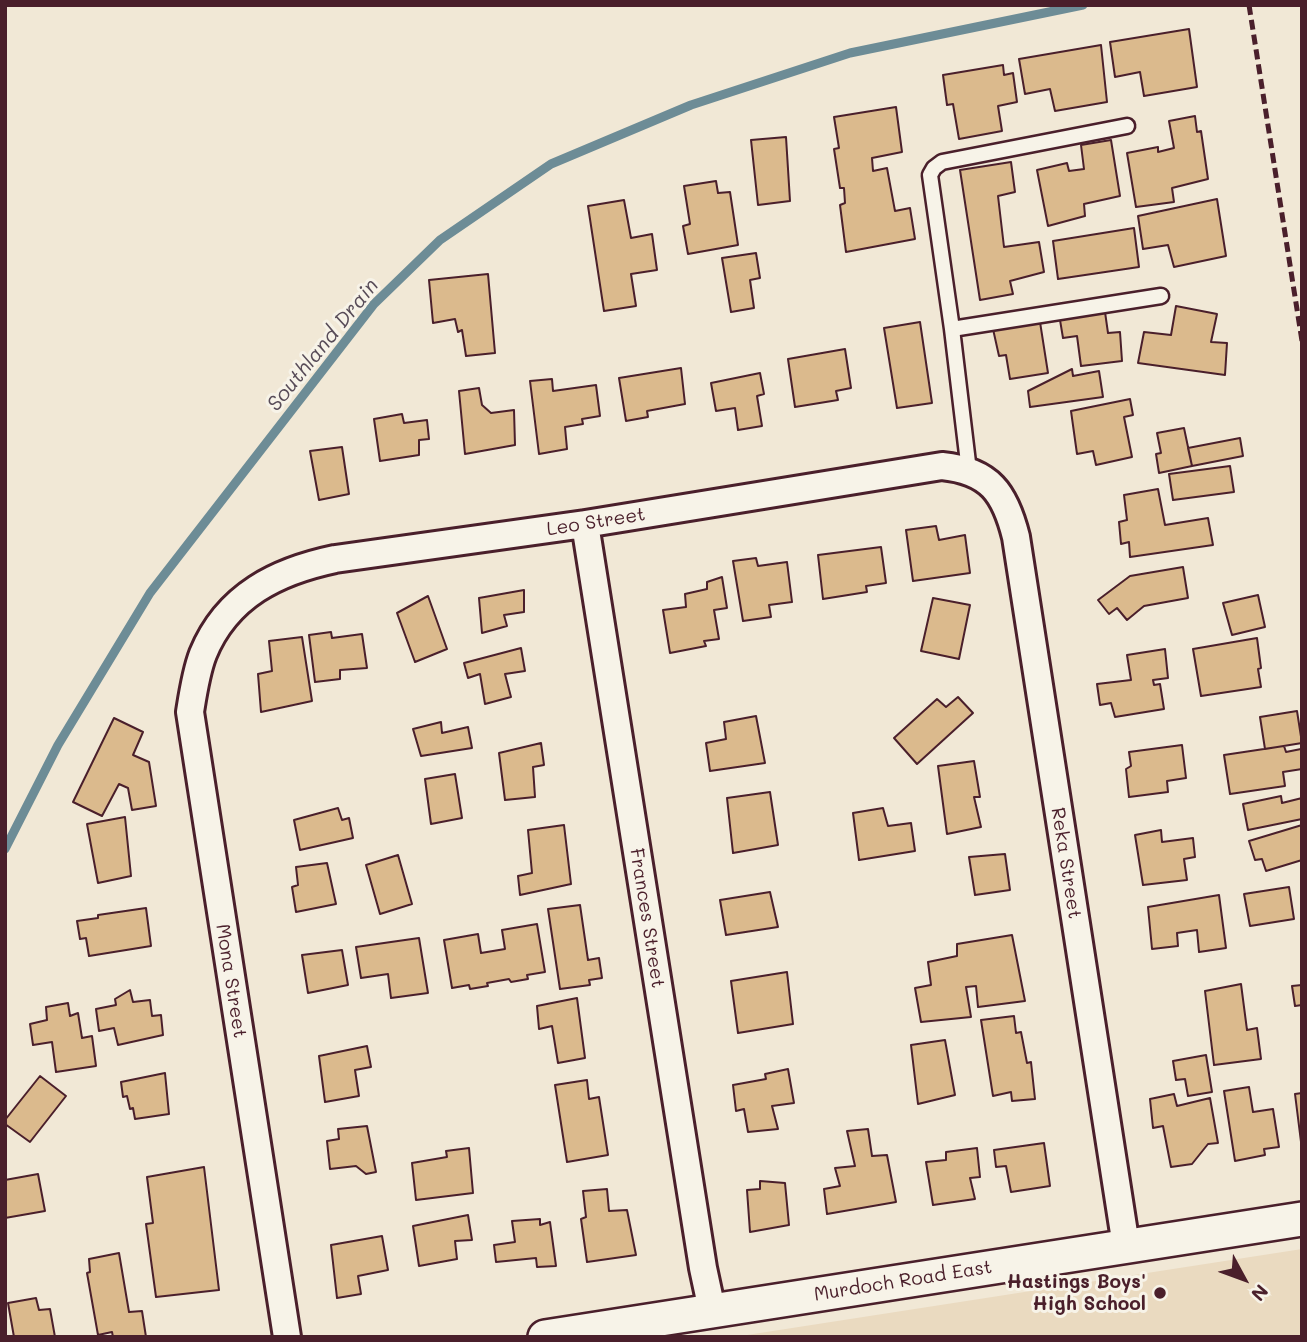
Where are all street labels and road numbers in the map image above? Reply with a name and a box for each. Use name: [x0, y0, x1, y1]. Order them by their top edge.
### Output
street label: Leo Street: [545, 503, 647, 541]
street label: Reka Street: [1046, 806, 1086, 920]
street label: Frances Street: [625, 846, 669, 990]
street label: Mona Street: [211, 922, 251, 1040]
street label: Murdoch Road East: [812, 1256, 994, 1306]

